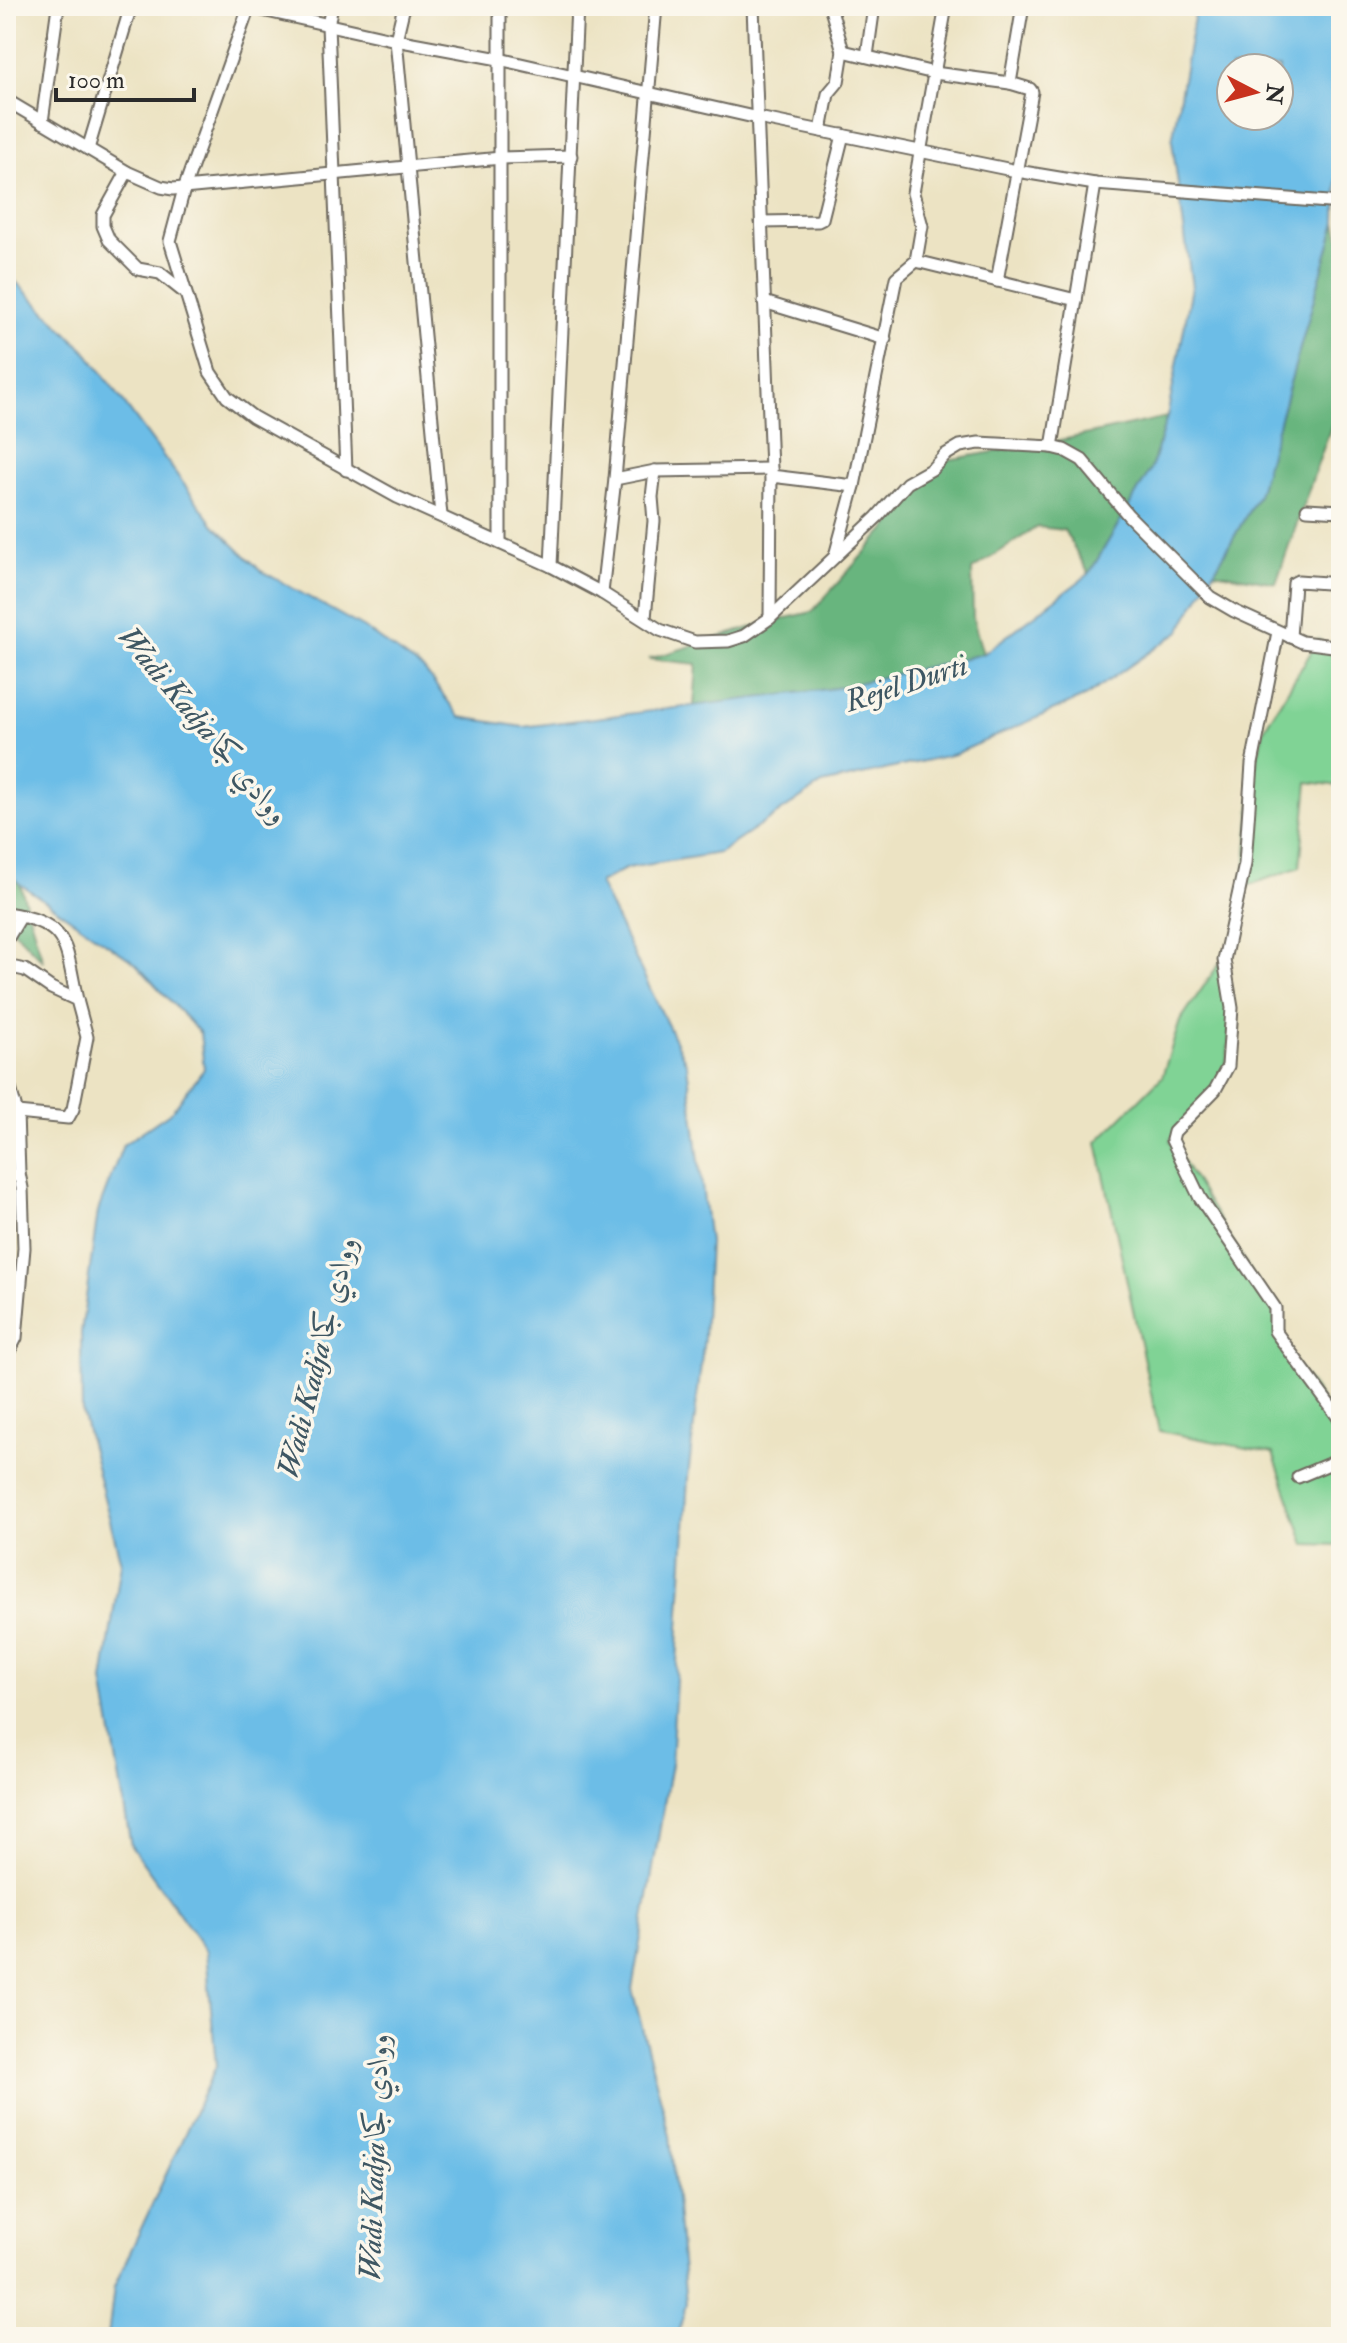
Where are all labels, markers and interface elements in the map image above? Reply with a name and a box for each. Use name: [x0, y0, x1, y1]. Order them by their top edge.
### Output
scale bar: [56, 52, 194, 102]
north arrow: [1215, 52, 1295, 132]
text: 100 m: [68, 65, 125, 96]
text: N: [1259, 82, 1289, 106]
water label: Wadi Kadja ووادي كجا: [106, 619, 297, 835]
water label: Rejel Durti: [839, 646, 972, 721]
water label: Wadi Kadja ووادي كجا: [270, 1233, 370, 1483]
water label: Wadi Kadja ووادي كجا: [352, 2033, 402, 2281]

